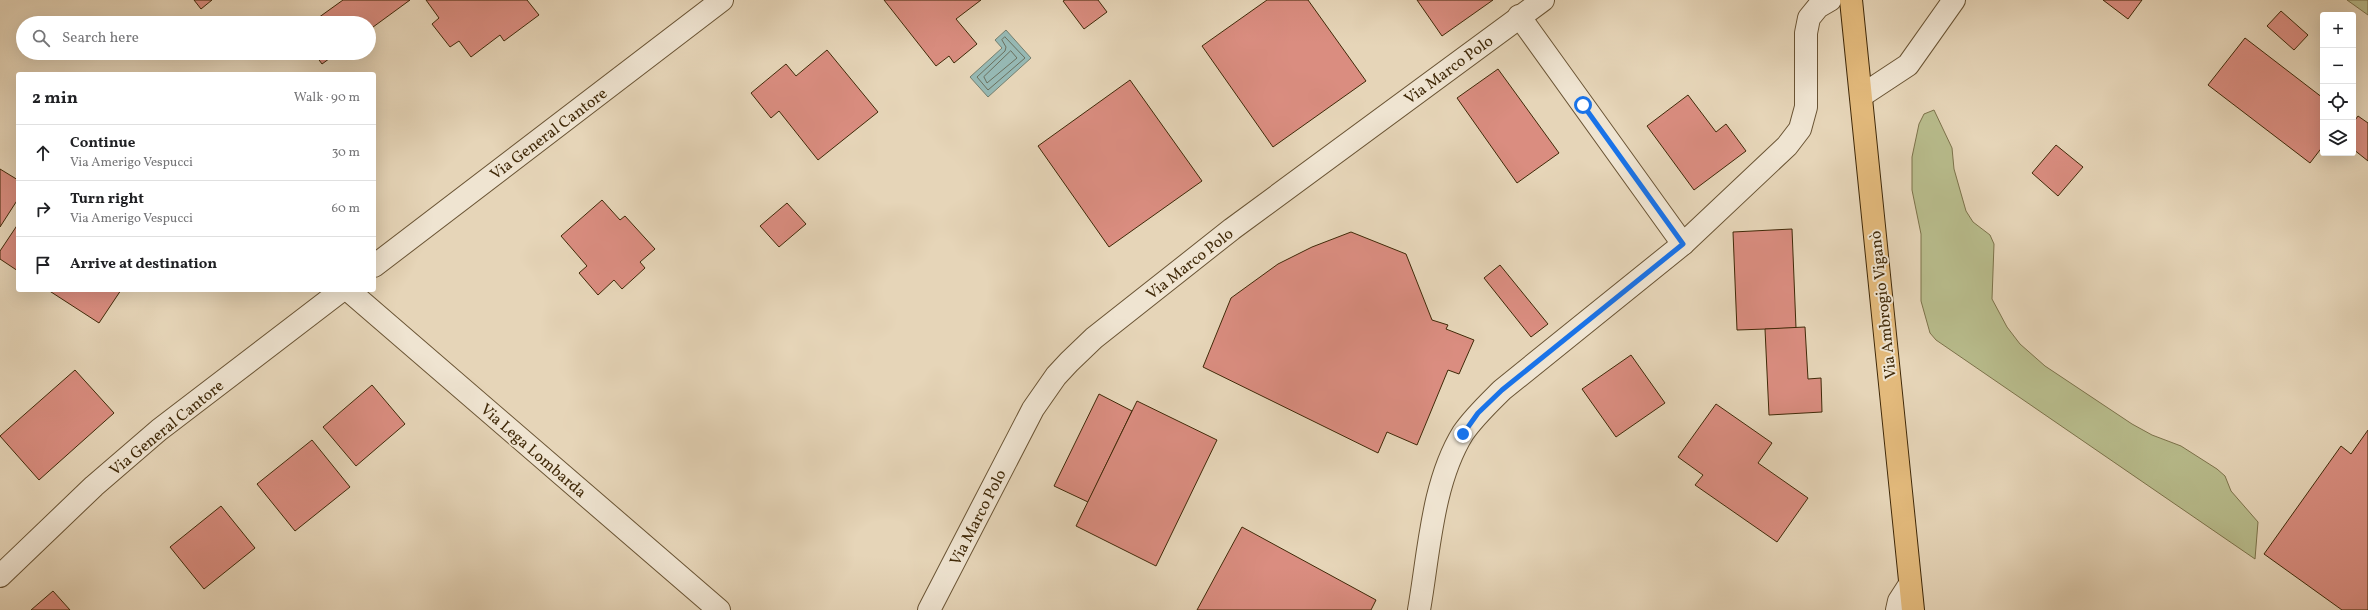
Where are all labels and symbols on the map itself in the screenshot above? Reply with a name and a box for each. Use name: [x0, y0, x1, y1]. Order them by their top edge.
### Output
street label: Via Marco Polo: [1400, 31, 1498, 110]
street label: Via General Cantore: [486, 83, 612, 186]
route start: [1574, 96, 1592, 114]
street label: Via Marco Polo: [1142, 224, 1238, 306]
street label: Via Ambrogio Viganò: [1865, 230, 1903, 380]
street label: Via General Cantore: [105, 375, 229, 482]
street label: Via Lega Lombarda: [475, 399, 591, 504]
route end: [1454, 425, 1472, 443]
street label: Via Marco Polo: [945, 466, 1012, 570]

